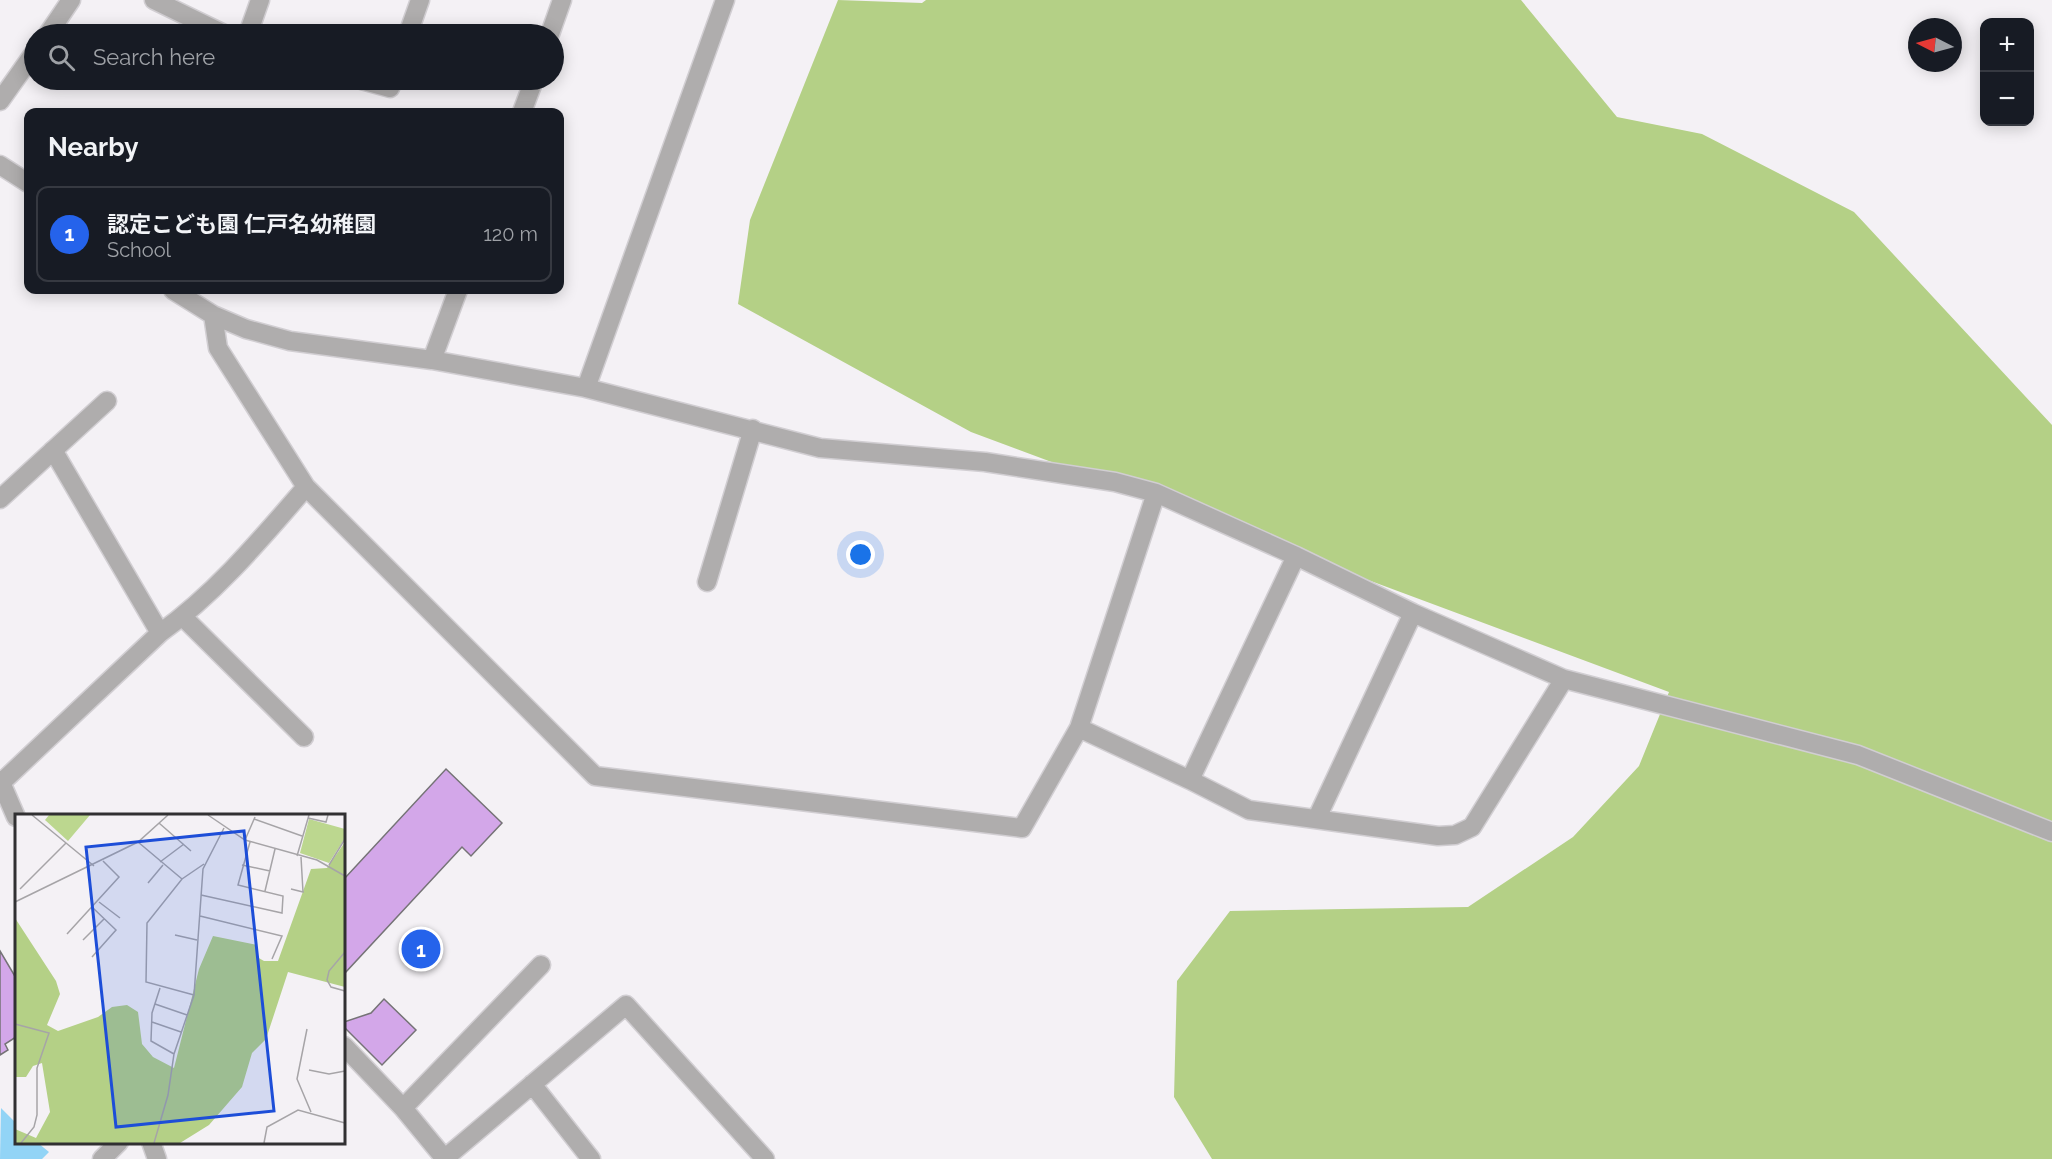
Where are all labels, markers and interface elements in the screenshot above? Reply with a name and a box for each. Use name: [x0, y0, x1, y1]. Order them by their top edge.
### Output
north arrow: [1908, 18, 1962, 72]
map controls: [1980, 18, 2034, 126]
button: +: [1980, 18, 2034, 72]
search box: [24, 24, 564, 90]
icon: search: [45, 41, 78, 74]
text: Search here: [93, 44, 215, 70]
button: −: [1980, 72, 2034, 126]
text: Nearby: [48, 132, 138, 162]
text: 認定こども園 仁戸名幼稚園: [107, 211, 376, 237]
text: 1: [65, 222, 74, 246]
text: 120 m: [483, 222, 538, 246]
text: School: [107, 238, 171, 262]
your location: [846, 540, 875, 569]
inset map: [15, 814, 345, 1144]
pin: 1: [402, 926, 440, 972]

